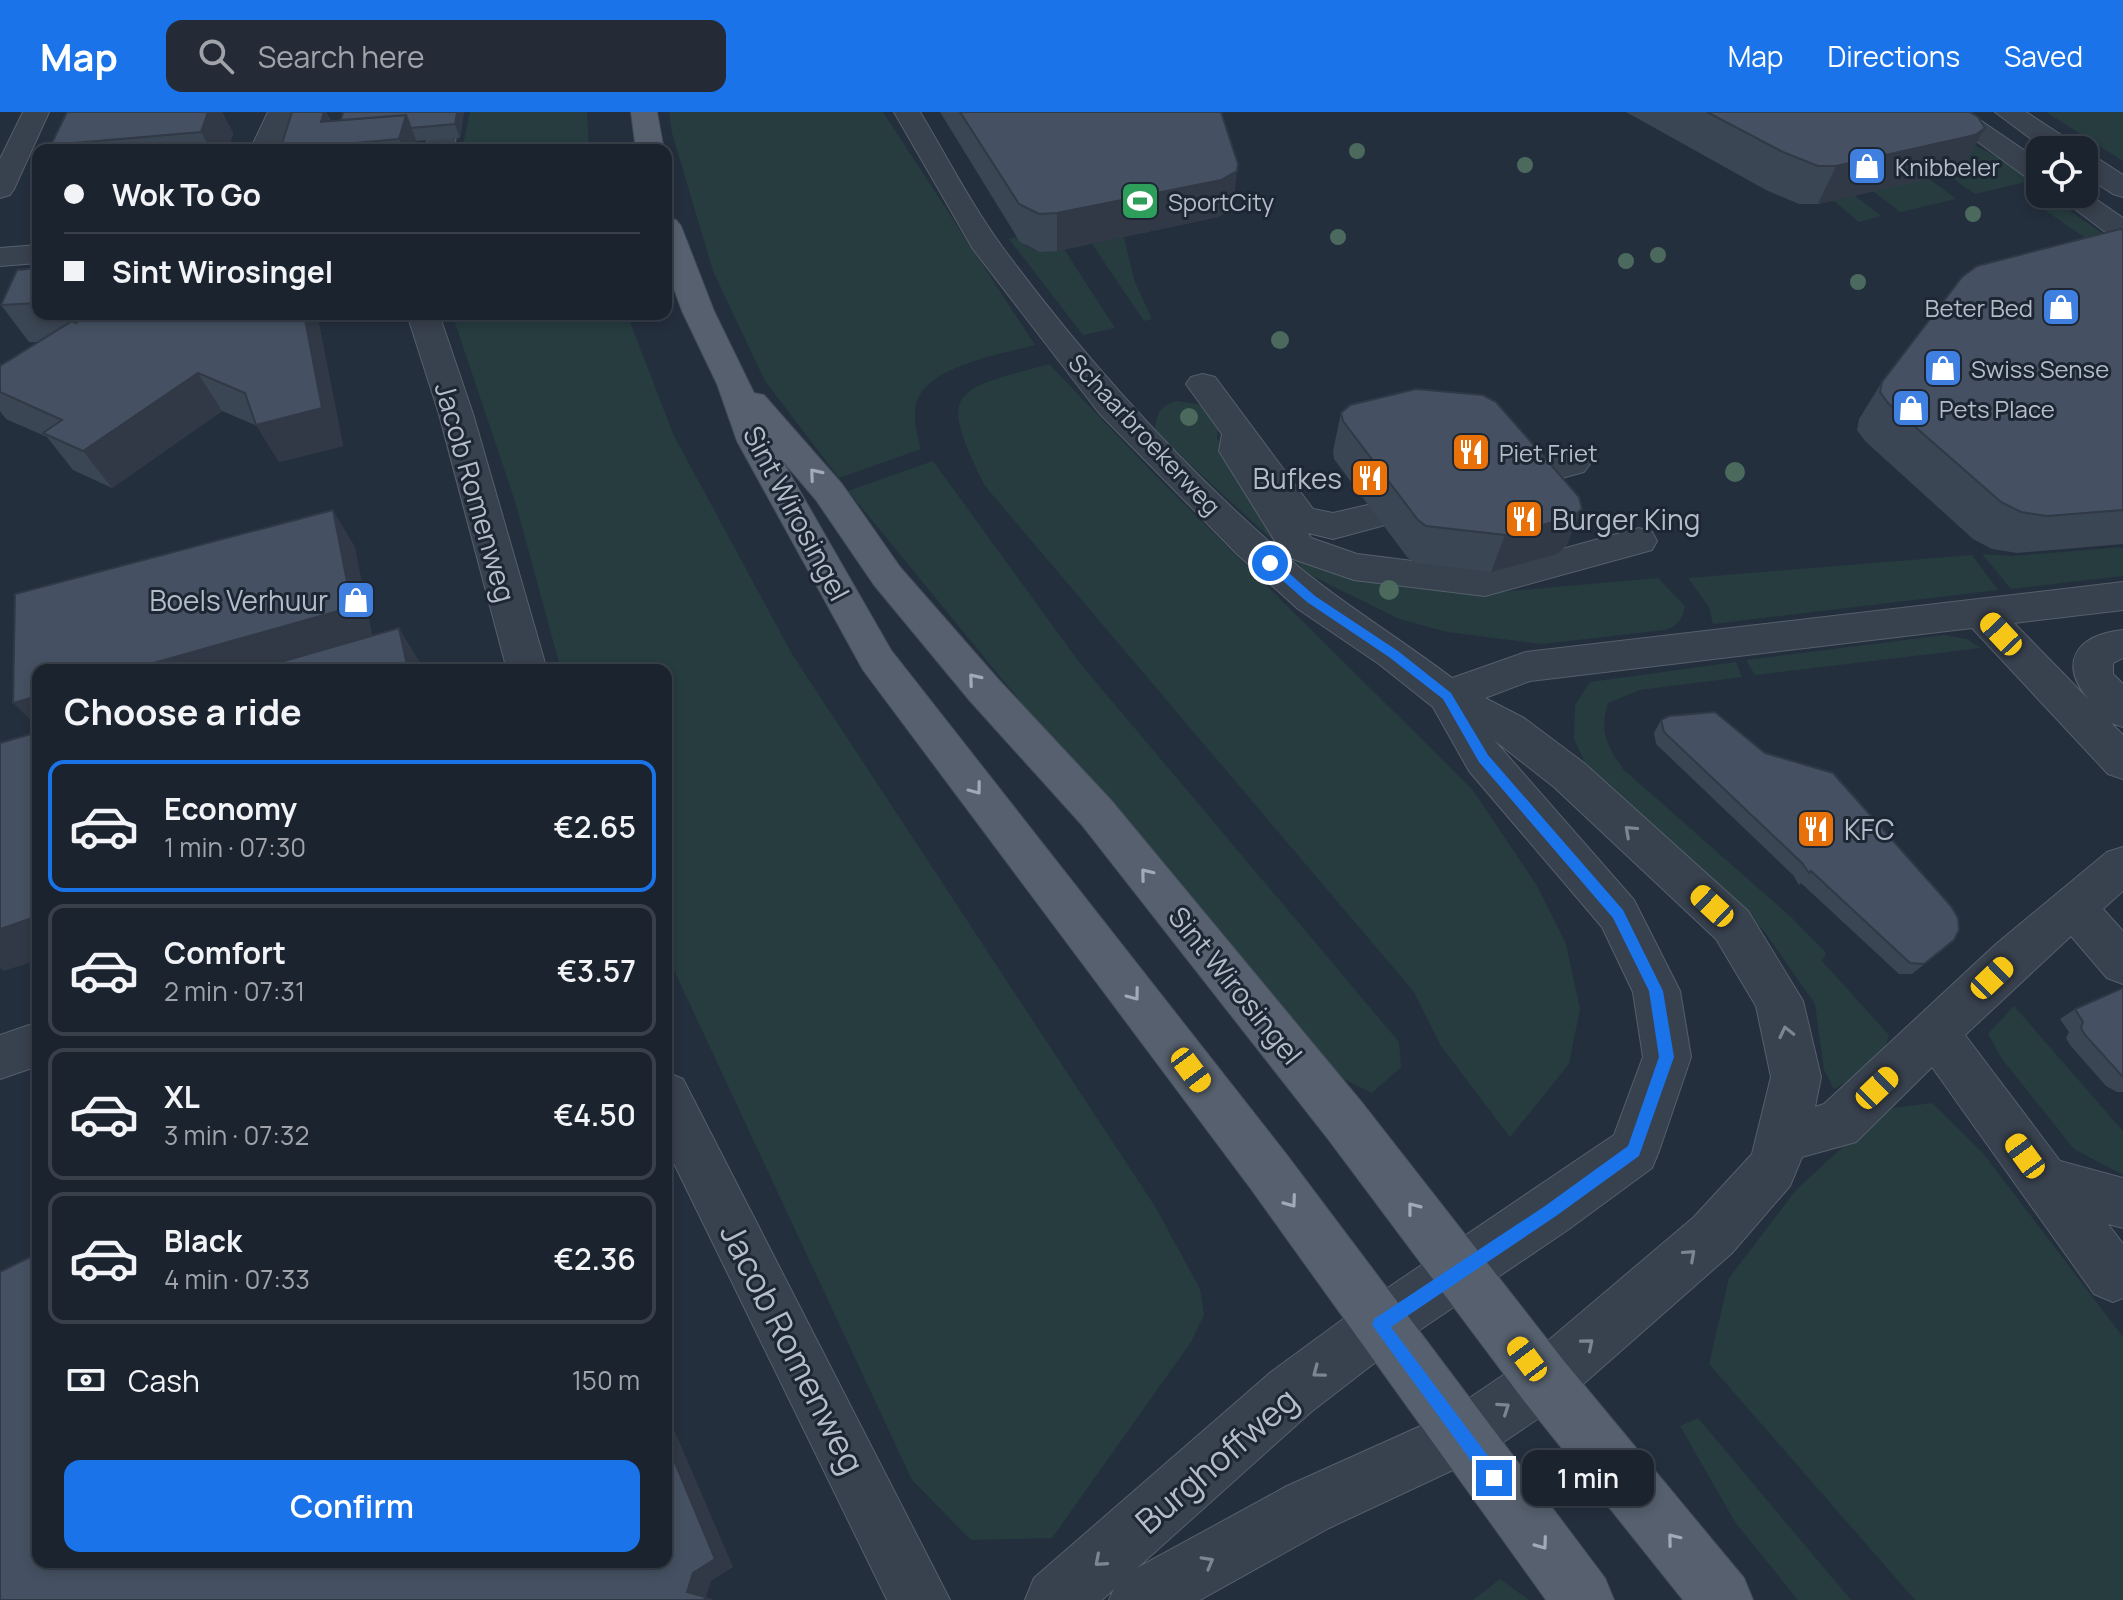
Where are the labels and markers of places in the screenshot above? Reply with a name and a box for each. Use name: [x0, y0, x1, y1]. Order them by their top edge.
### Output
shop icon: Knibbeler: [1846, 145, 1888, 187]
place label: Knibbeler: [1895, 150, 2000, 183]
sports icon: SportCity: [1119, 180, 1161, 222]
place label: SportCity: [1168, 185, 1274, 218]
shop icon: Beter Bed: [2040, 286, 2082, 328]
place label: Beter Bed: [1925, 291, 2033, 324]
shop icon: Swiss Sense: [1922, 347, 1964, 389]
place label: Swiss Sense: [1971, 352, 2109, 385]
shop icon: Pets Place: [1890, 387, 1932, 429]
place label: Pets Place: [1939, 392, 2055, 425]
restaurant icon: Piet Friet: [1450, 431, 1492, 473]
place label: Piet Friet: [1499, 436, 1598, 469]
restaurant icon: Bufkes: [1349, 457, 1391, 499]
place label: Bufkes: [1253, 459, 1342, 497]
restaurant icon: Burger King: [1503, 498, 1545, 540]
place label: Burger King: [1552, 500, 1700, 538]
shop icon: Boels Verhuur: [335, 579, 377, 621]
place label: Boels Verhuur: [149, 581, 328, 619]
restaurant icon: KFC: [1795, 808, 1837, 850]
place label: KFC: [1844, 810, 1895, 848]

